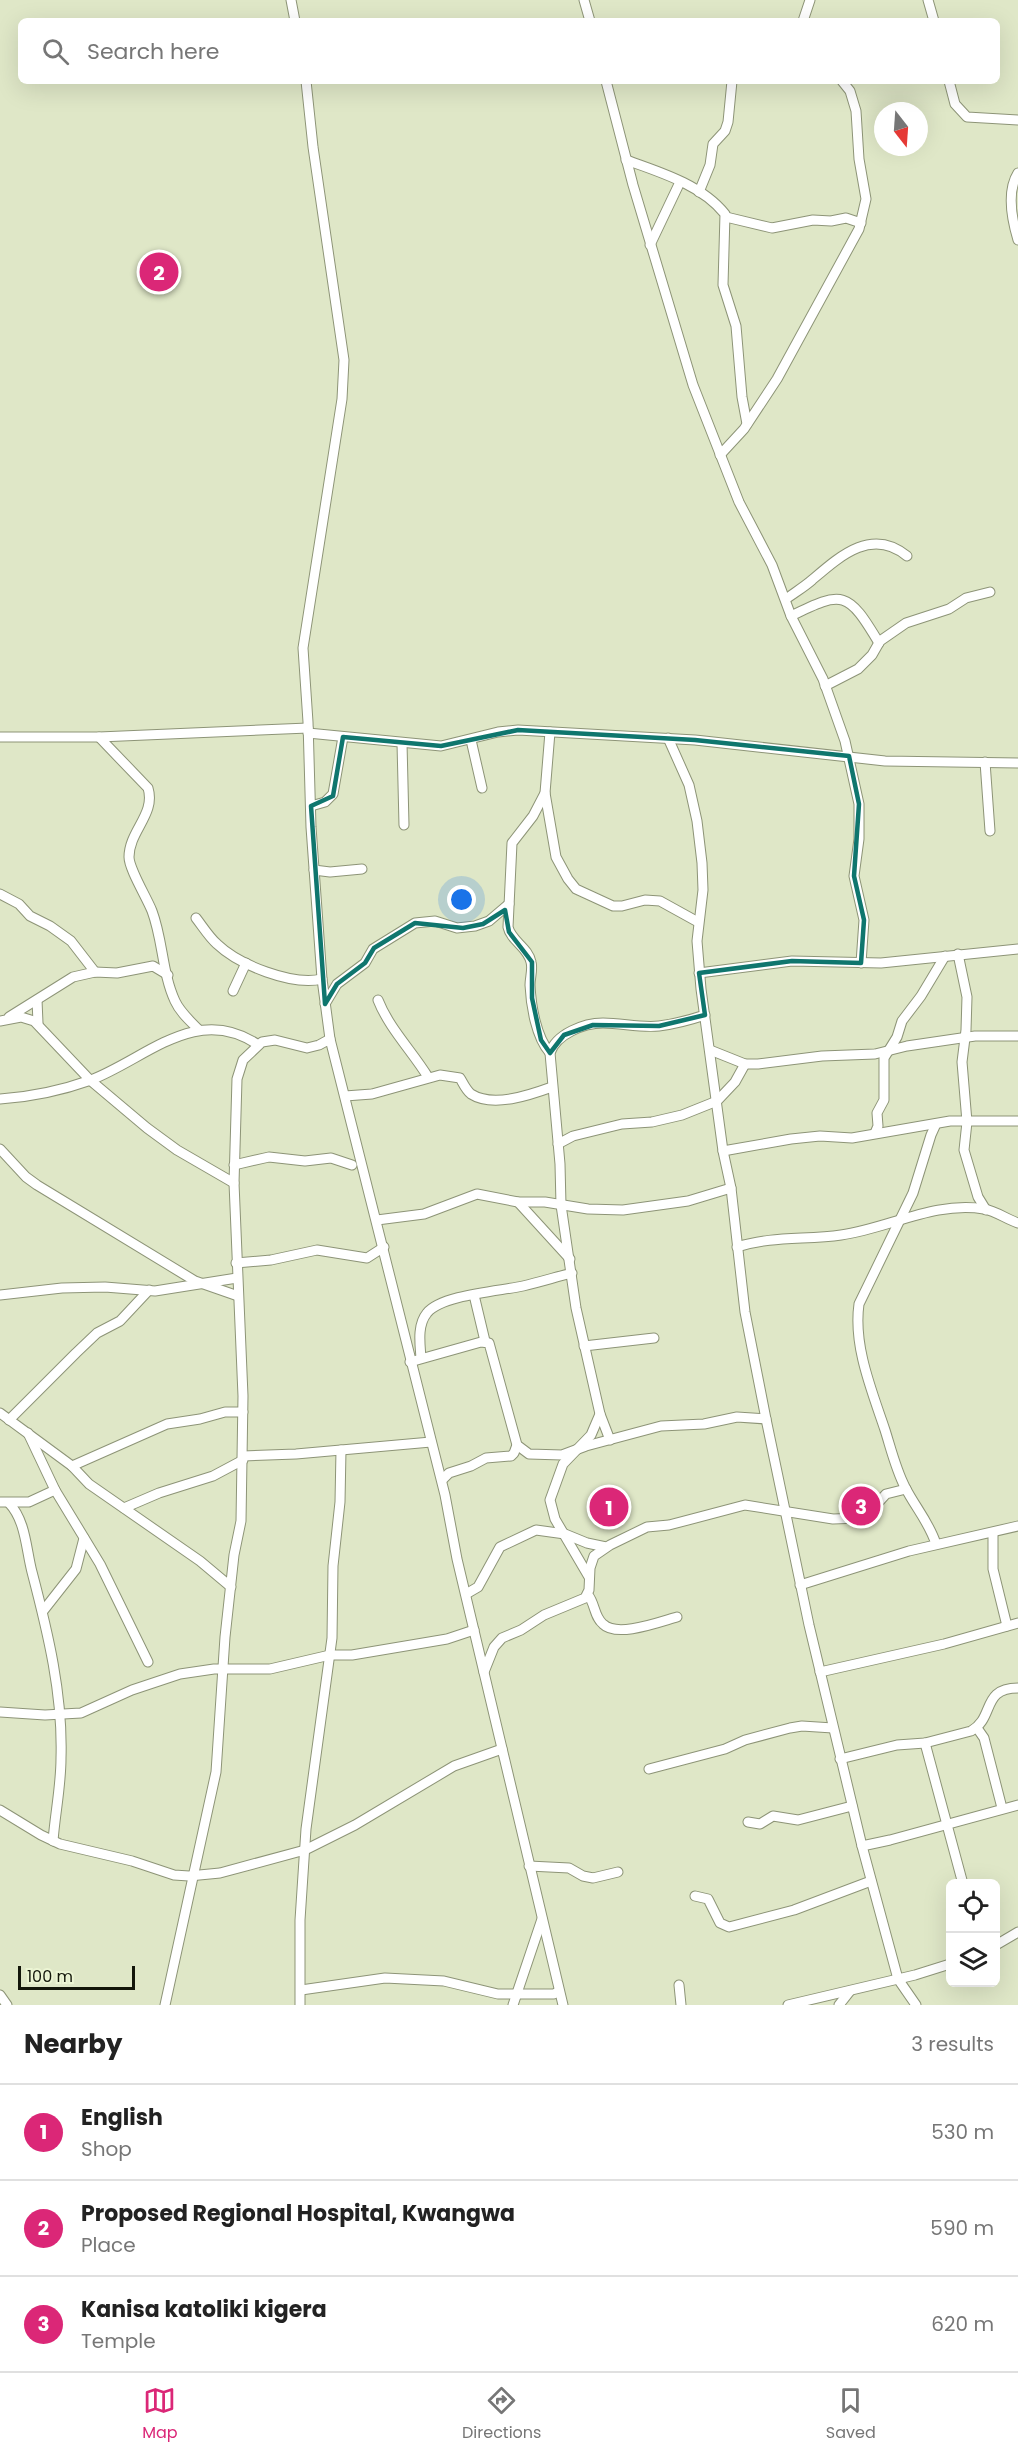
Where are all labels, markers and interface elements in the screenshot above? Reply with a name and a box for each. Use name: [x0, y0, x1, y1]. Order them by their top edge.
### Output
search box: [18, 18, 1000, 84]
icon: search: [39, 35, 72, 68]
text: Search here: [87, 36, 220, 67]
north arrow: [874, 102, 928, 156]
pin: 2: [140, 250, 178, 294]
your location: [447, 885, 476, 914]
pin: 1: [590, 1484, 628, 1530]
pin: 3: [842, 1484, 880, 1528]
map controls: [946, 1879, 1000, 1987]
button: locate: [946, 1879, 1000, 1933]
button: layers: [946, 1933, 1000, 1987]
scale bar: [18, 1963, 135, 1990]
text: 100 m: [27, 1965, 73, 1988]
text: Nearby: [24, 2026, 122, 2062]
text: 3 results: [911, 2030, 994, 2058]
text: English: [81, 2102, 163, 2133]
text: 1: [40, 2118, 47, 2146]
text: 530 m: [931, 2118, 994, 2146]
text: Shop: [81, 2135, 132, 2163]
text: Proposed Regional Hospital, Kwangwa: [81, 2198, 515, 2229]
text: 2: [38, 2214, 49, 2242]
text: 590 m: [930, 2214, 994, 2242]
text: Place: [81, 2231, 136, 2259]
text: Kanisa katoliki kigera: [81, 2294, 327, 2325]
text: 3: [37, 2310, 50, 2338]
text: 620 m: [931, 2310, 994, 2338]
text: Temple: [81, 2327, 156, 2355]
tab: Map: [142, 2384, 178, 2445]
tab: Directions: [462, 2384, 541, 2445]
tab: Saved: [826, 2384, 876, 2445]

